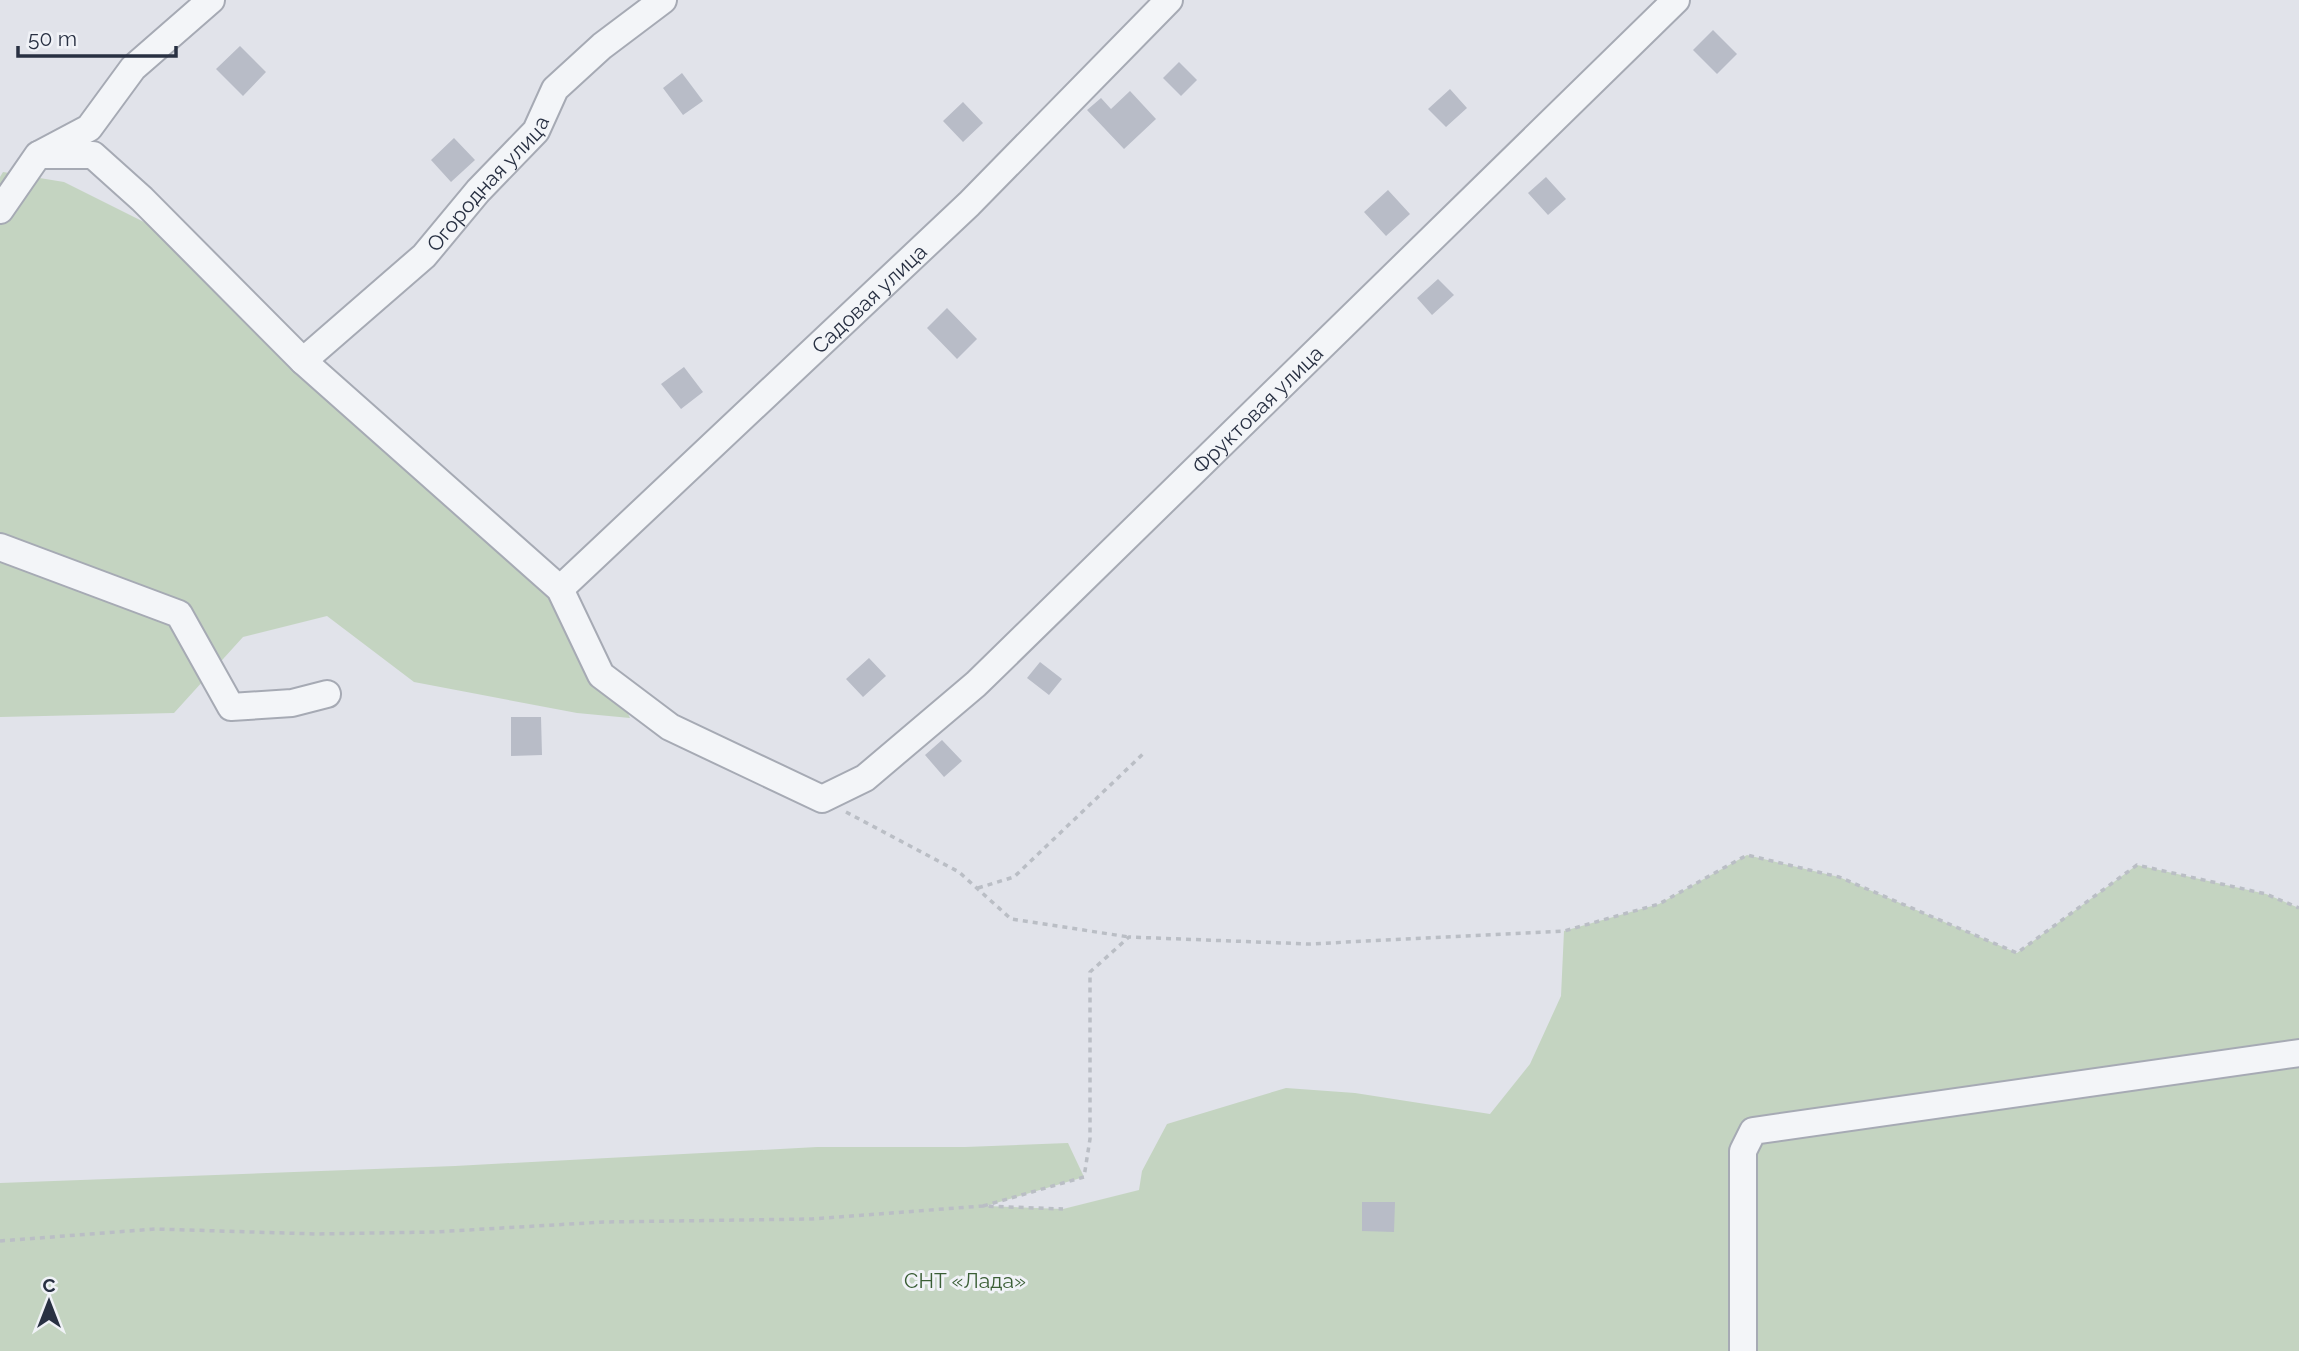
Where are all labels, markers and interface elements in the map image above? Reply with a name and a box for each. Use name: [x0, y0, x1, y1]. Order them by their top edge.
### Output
scale bar: [18, 14, 175, 58]
text: 50 m: [28, 26, 77, 51]
street label: Огородная улица: [421, 112, 554, 256]
street label: Садовая улица: [806, 238, 931, 358]
street label: Фруктовая улица: [1187, 340, 1328, 478]
north arrow: [14, 1267, 84, 1337]
park label: СНТ «Лада»: [904, 1268, 1026, 1293]
text: С: [42, 1274, 56, 1296]

